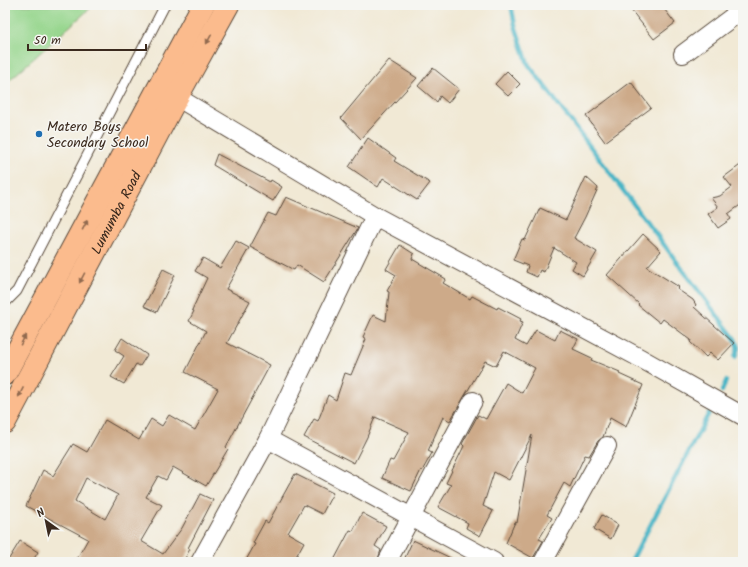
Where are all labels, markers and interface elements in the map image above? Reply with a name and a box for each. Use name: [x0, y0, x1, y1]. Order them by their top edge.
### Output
scale bar: [28, 26, 146, 52]
text: 50 m: [34, 31, 61, 50]
one-way arrow: [205, 33, 212, 45]
place label: Matero Boys Secondary School: [47, 116, 149, 154]
marker: Matero Boys Secondary School: [34, 129, 44, 139]
street label: Lumumba Road: [86, 167, 148, 258]
one-way arrow: [82, 219, 88, 231]
one-way arrow: [79, 272, 85, 283]
one-way arrow: [20, 334, 27, 346]
one-way arrow: [17, 386, 24, 398]
north arrow: [26, 501, 66, 541]
text: N: [33, 504, 49, 523]

